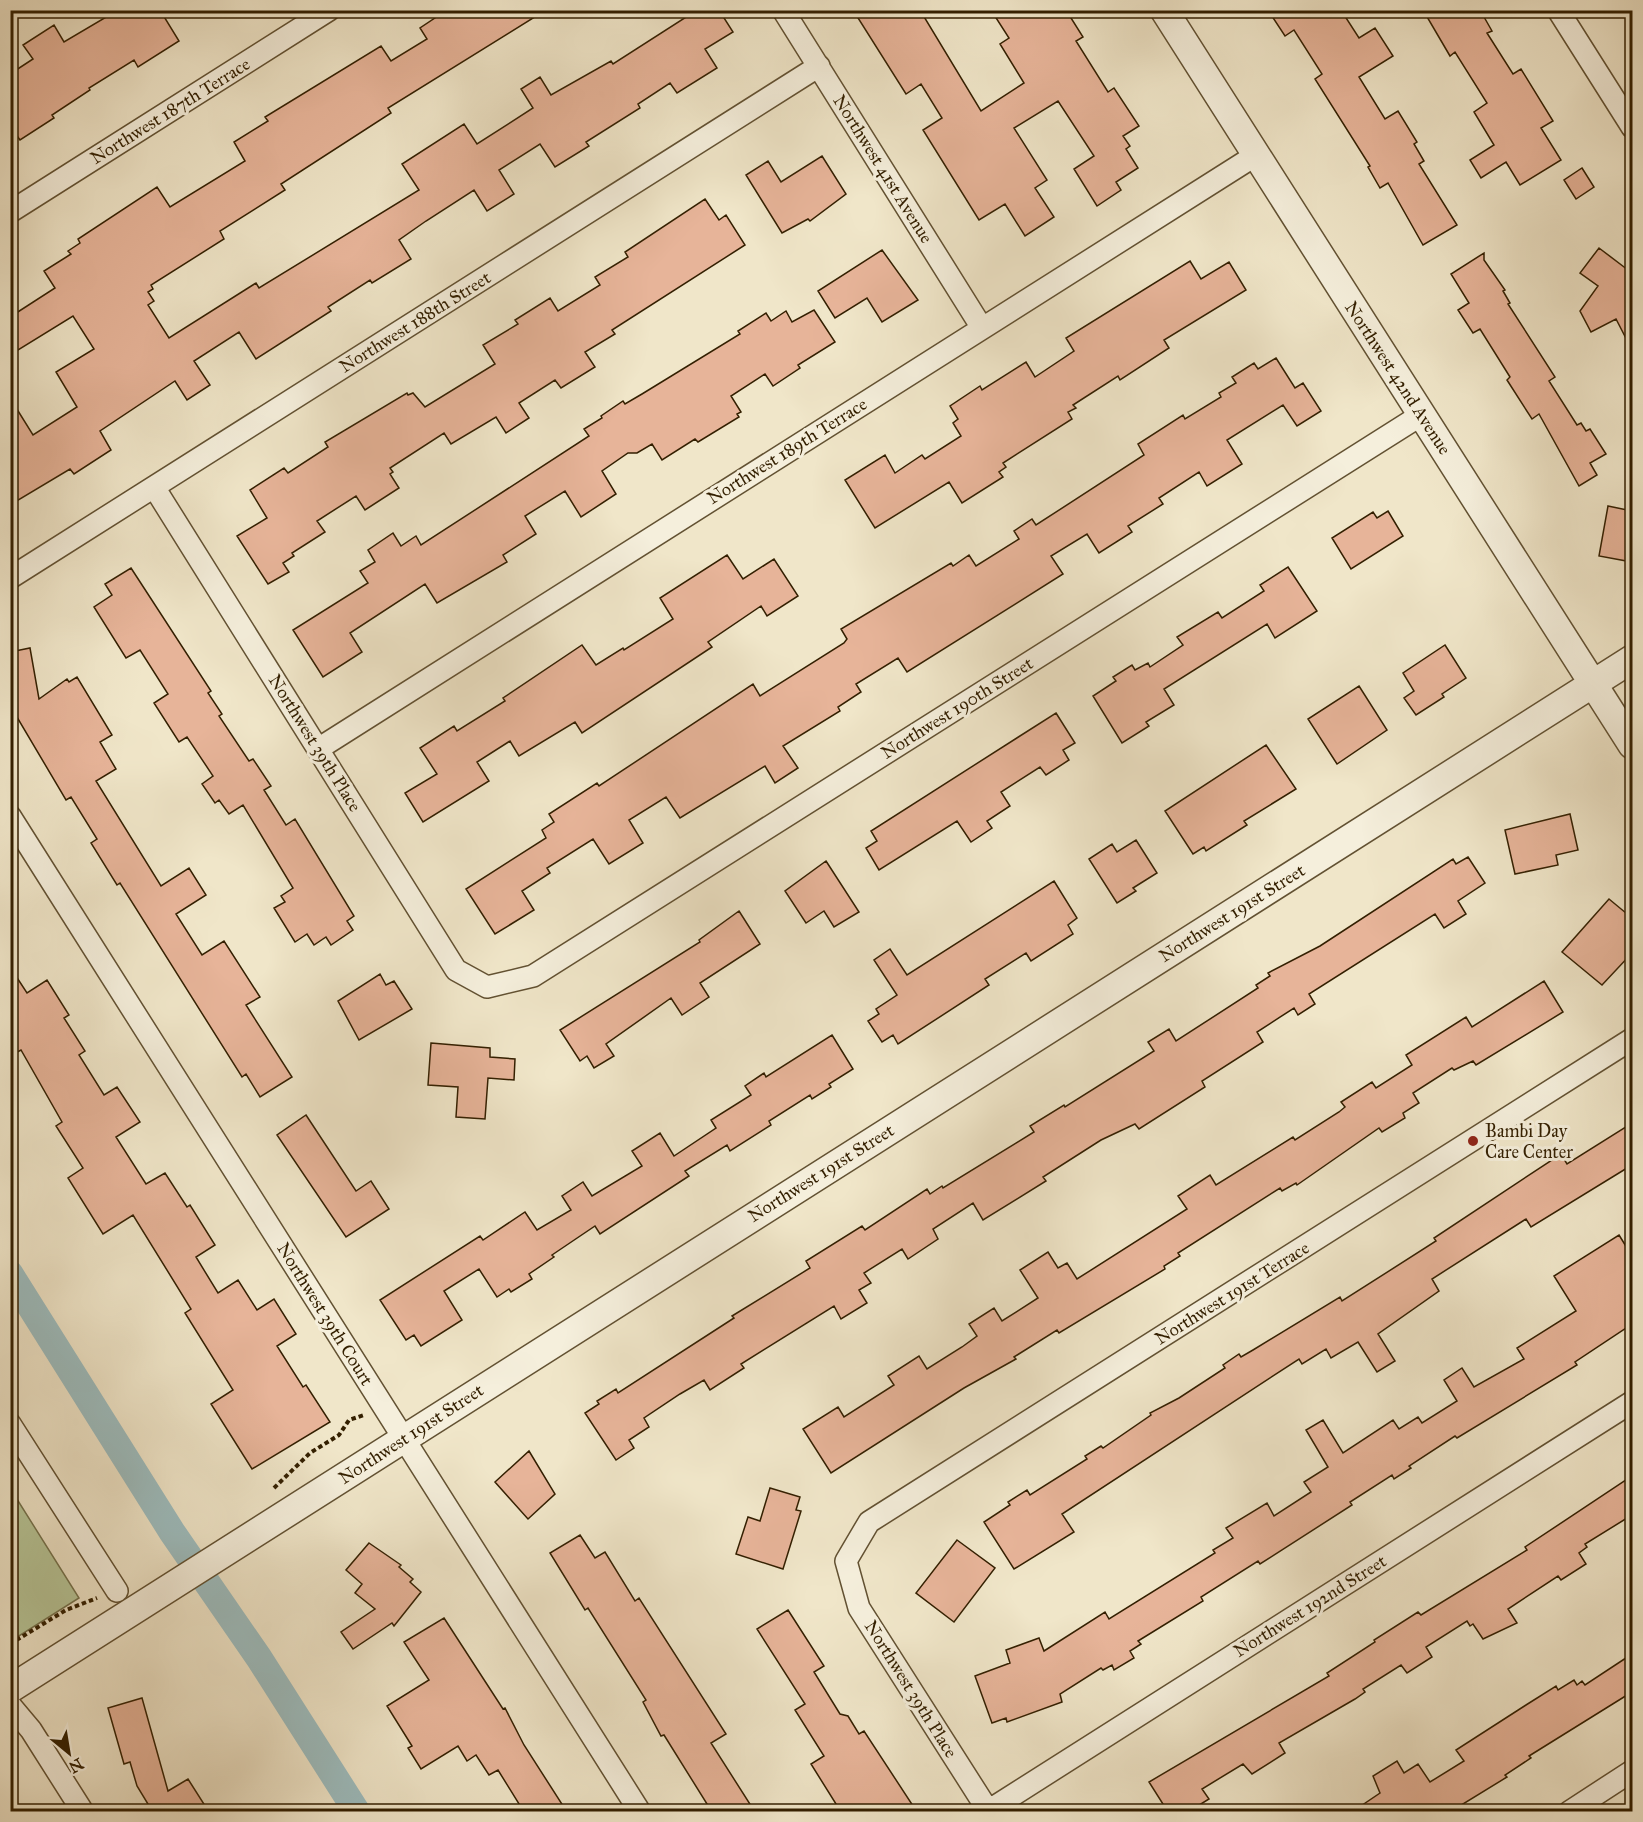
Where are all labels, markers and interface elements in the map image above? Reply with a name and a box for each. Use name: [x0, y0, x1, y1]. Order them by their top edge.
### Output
street label: Northwest 187th Terrace: [86, 53, 254, 169]
street label: Northwest 41st Avenue: [828, 91, 938, 247]
street label: Northwest 188th Street: [335, 266, 495, 377]
street label: Northwest 42nd Avenue: [1340, 297, 1456, 459]
street label: Northwest 189th Terrace: [703, 393, 871, 509]
street label: Northwest 190th Street: [877, 652, 1038, 764]
street label: Northwest 39th Place: [264, 670, 366, 816]
street label: Northwest 191st Street: [1155, 859, 1310, 967]
street label: Northwest 191st Street: [744, 1119, 899, 1227]
place label: Bambi Day Care Center: [1485, 1120, 1573, 1163]
marker: Bambi Day Care Center: [1466, 1134, 1480, 1148]
street label: Northwest 191st Terrace: [1151, 1237, 1313, 1349]
street label: Northwest 39th Court: [272, 1239, 378, 1390]
street label: Northwest 191st Street: [335, 1379, 488, 1489]
street label: Northwest 192nd Street: [1230, 1550, 1391, 1662]
street label: Northwest 39th Place: [860, 1616, 962, 1762]
north arrow: [39, 1723, 99, 1783]
text: N: [65, 1754, 87, 1777]

